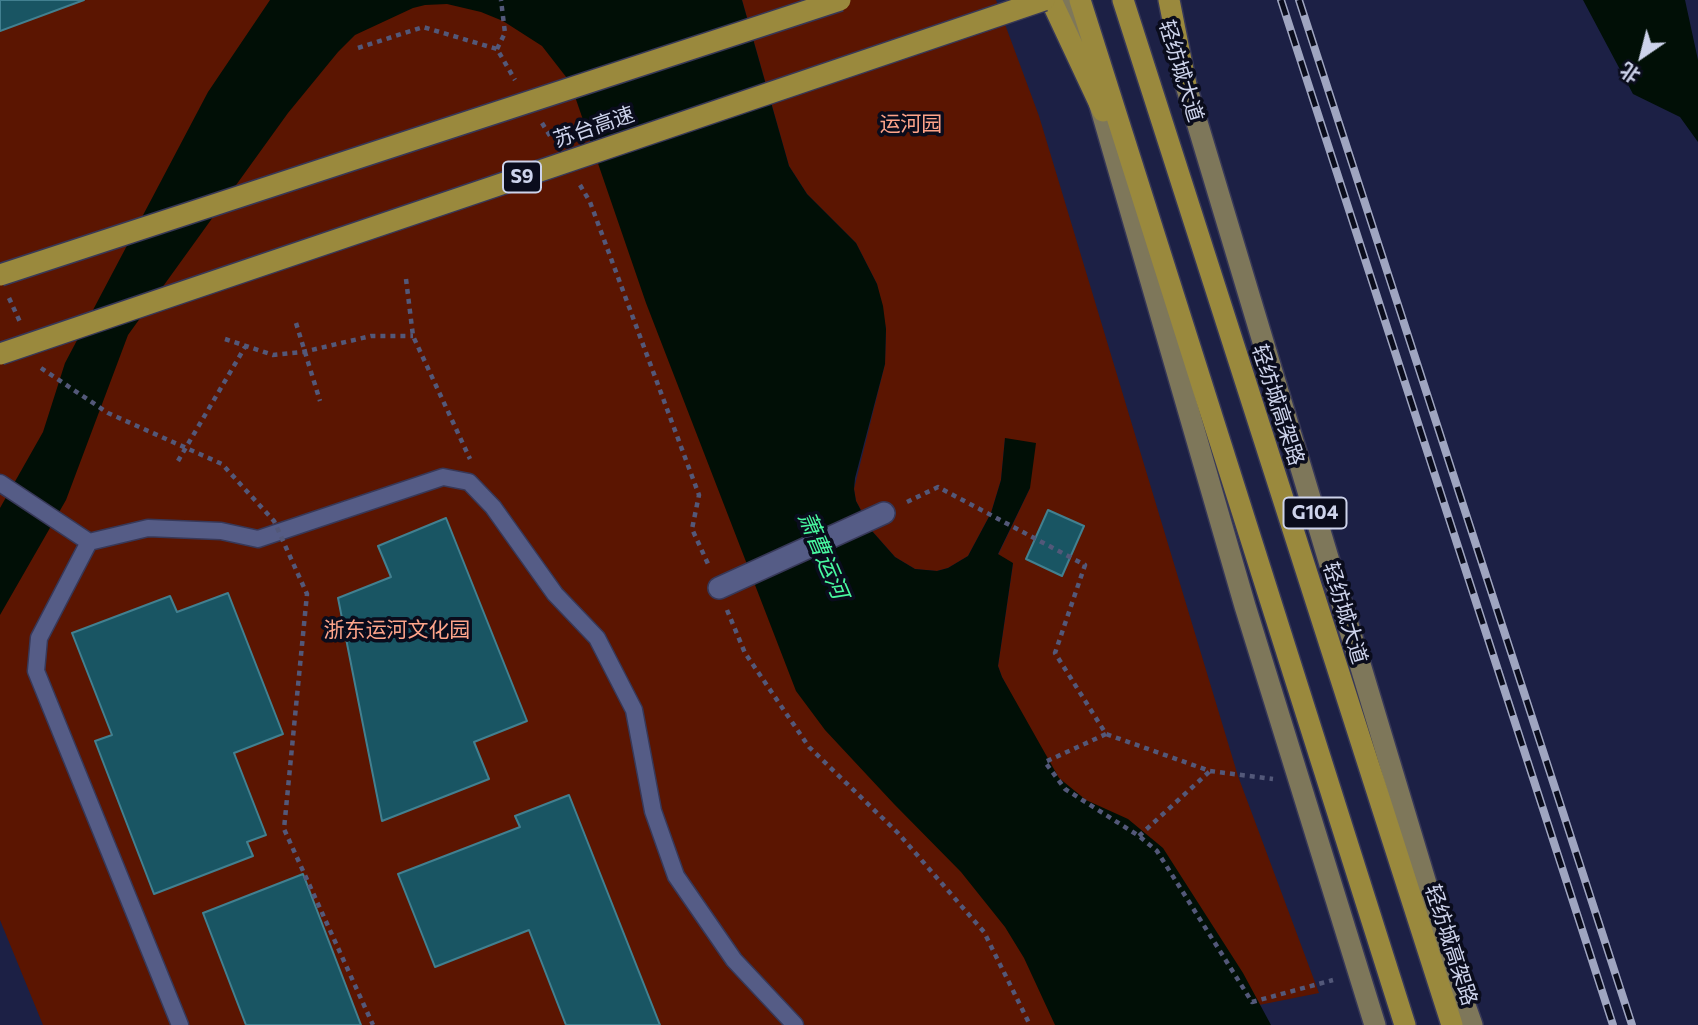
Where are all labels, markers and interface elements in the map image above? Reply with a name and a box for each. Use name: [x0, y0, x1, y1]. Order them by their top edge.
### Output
street label: 轻纺城大道: [1154, 17, 1208, 125]
north arrow: [1607, 21, 1677, 91]
text: 北: [1615, 59, 1644, 88]
street label: 苏台高速: [550, 101, 638, 153]
park label: 运河园: [880, 111, 942, 137]
road number: S9: [503, 162, 541, 192]
street label: 轻纺城高架路: [1247, 341, 1309, 469]
road number: G104: [1284, 498, 1346, 528]
water label: 萧曹运河: [792, 507, 854, 603]
street label: 轻纺城大道: [1318, 559, 1372, 667]
park label: 浙东运河文化园: [324, 617, 470, 643]
street label: 轻纺城高架路: [1420, 881, 1482, 1009]

